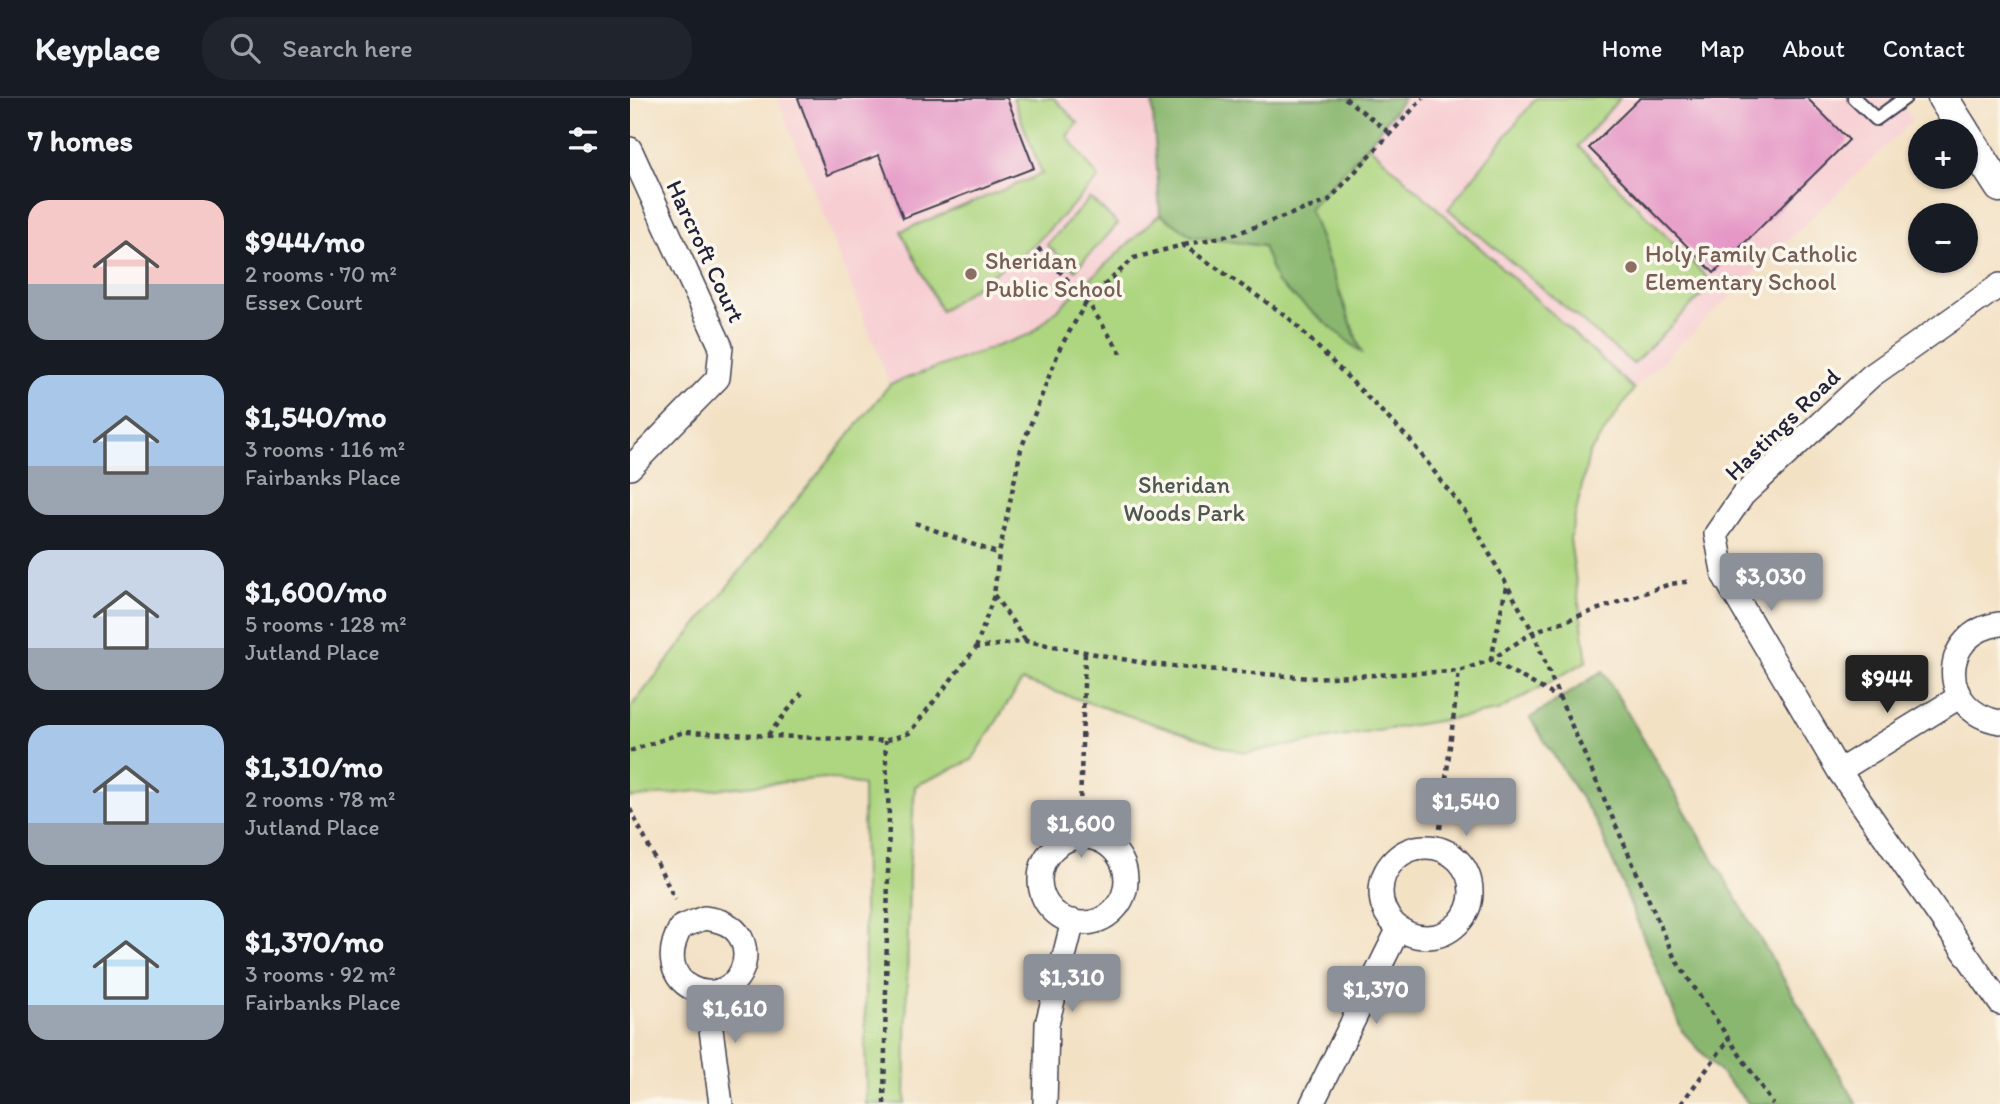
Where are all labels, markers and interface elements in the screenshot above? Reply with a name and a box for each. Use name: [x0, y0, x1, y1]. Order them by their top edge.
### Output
search box: [202, 17, 692, 80]
text: Keyplace: [35, 29, 160, 68]
icon: search: [226, 29, 264, 67]
text: Search here: [282, 32, 413, 64]
text: Home: [1602, 34, 1662, 63]
text: Map: [1700, 34, 1744, 63]
text: About: [1782, 34, 1845, 63]
text: Contact: [1883, 34, 1965, 63]
map controls: [1908, 119, 1978, 273]
button: +: [1908, 119, 1978, 189]
icon: filters: [564, 121, 602, 159]
text: 7 homes: [28, 122, 133, 159]
street label: Harcroft Court: [660, 175, 752, 327]
button: −: [1908, 203, 1978, 273]
text: $944/mo: [245, 223, 365, 260]
icon: home: [84, 228, 168, 312]
place label: Holy Family Catholic Elementary School: [1645, 239, 1858, 296]
place label: Sheridan Public School: [985, 246, 1123, 303]
marker: Holy Family Catholic Elementary School: [1623, 259, 1639, 275]
text: 2 rooms · 70 m²: [245, 260, 397, 288]
marker: Sheridan Public School: [963, 266, 979, 282]
text: Essex Court: [245, 288, 363, 316]
street label: Hastings Road: [1718, 362, 1846, 486]
text: $1,540/mo: [245, 398, 387, 435]
icon: home: [84, 403, 168, 487]
text: 3 rooms · 116 m²: [245, 435, 405, 463]
text: Fairbanks Place: [245, 463, 401, 491]
park label: Sheridan Woods Park: [1123, 470, 1245, 527]
pin: $3,030: [1714, 554, 1828, 613]
text: $3,030: [1736, 562, 1806, 590]
text: $1,600/mo: [245, 573, 387, 610]
icon: home: [84, 578, 168, 662]
text: 5 rooms · 128 m²: [245, 610, 407, 638]
text: Jutland Place: [245, 638, 380, 666]
pin: $944: [1846, 656, 1928, 715]
text: $944: [1861, 664, 1913, 692]
text: $1,310/mo: [245, 748, 383, 785]
icon: home: [84, 753, 168, 837]
pin: $1,540: [1409, 778, 1523, 838]
text: 2 rooms · 78 m²: [245, 785, 395, 813]
text: $1,540: [1432, 787, 1500, 815]
pin: $1,600: [1024, 800, 1138, 860]
text: $1,600: [1047, 809, 1115, 837]
text: Jutland Place: [245, 813, 380, 841]
text: $1,370/mo: [245, 923, 384, 960]
icon: home: [84, 928, 168, 1012]
pin: $1,310: [1015, 954, 1129, 1014]
text: 3 rooms · 92 m²: [245, 960, 396, 988]
text: $1,310: [1039, 963, 1105, 991]
pin: $1,370: [1319, 967, 1433, 1026]
text: $1,370: [1343, 975, 1409, 1003]
pin: $1,610: [678, 986, 792, 1045]
text: Fairbanks Place: [245, 988, 401, 1016]
text: $1,610: [703, 994, 767, 1022]

